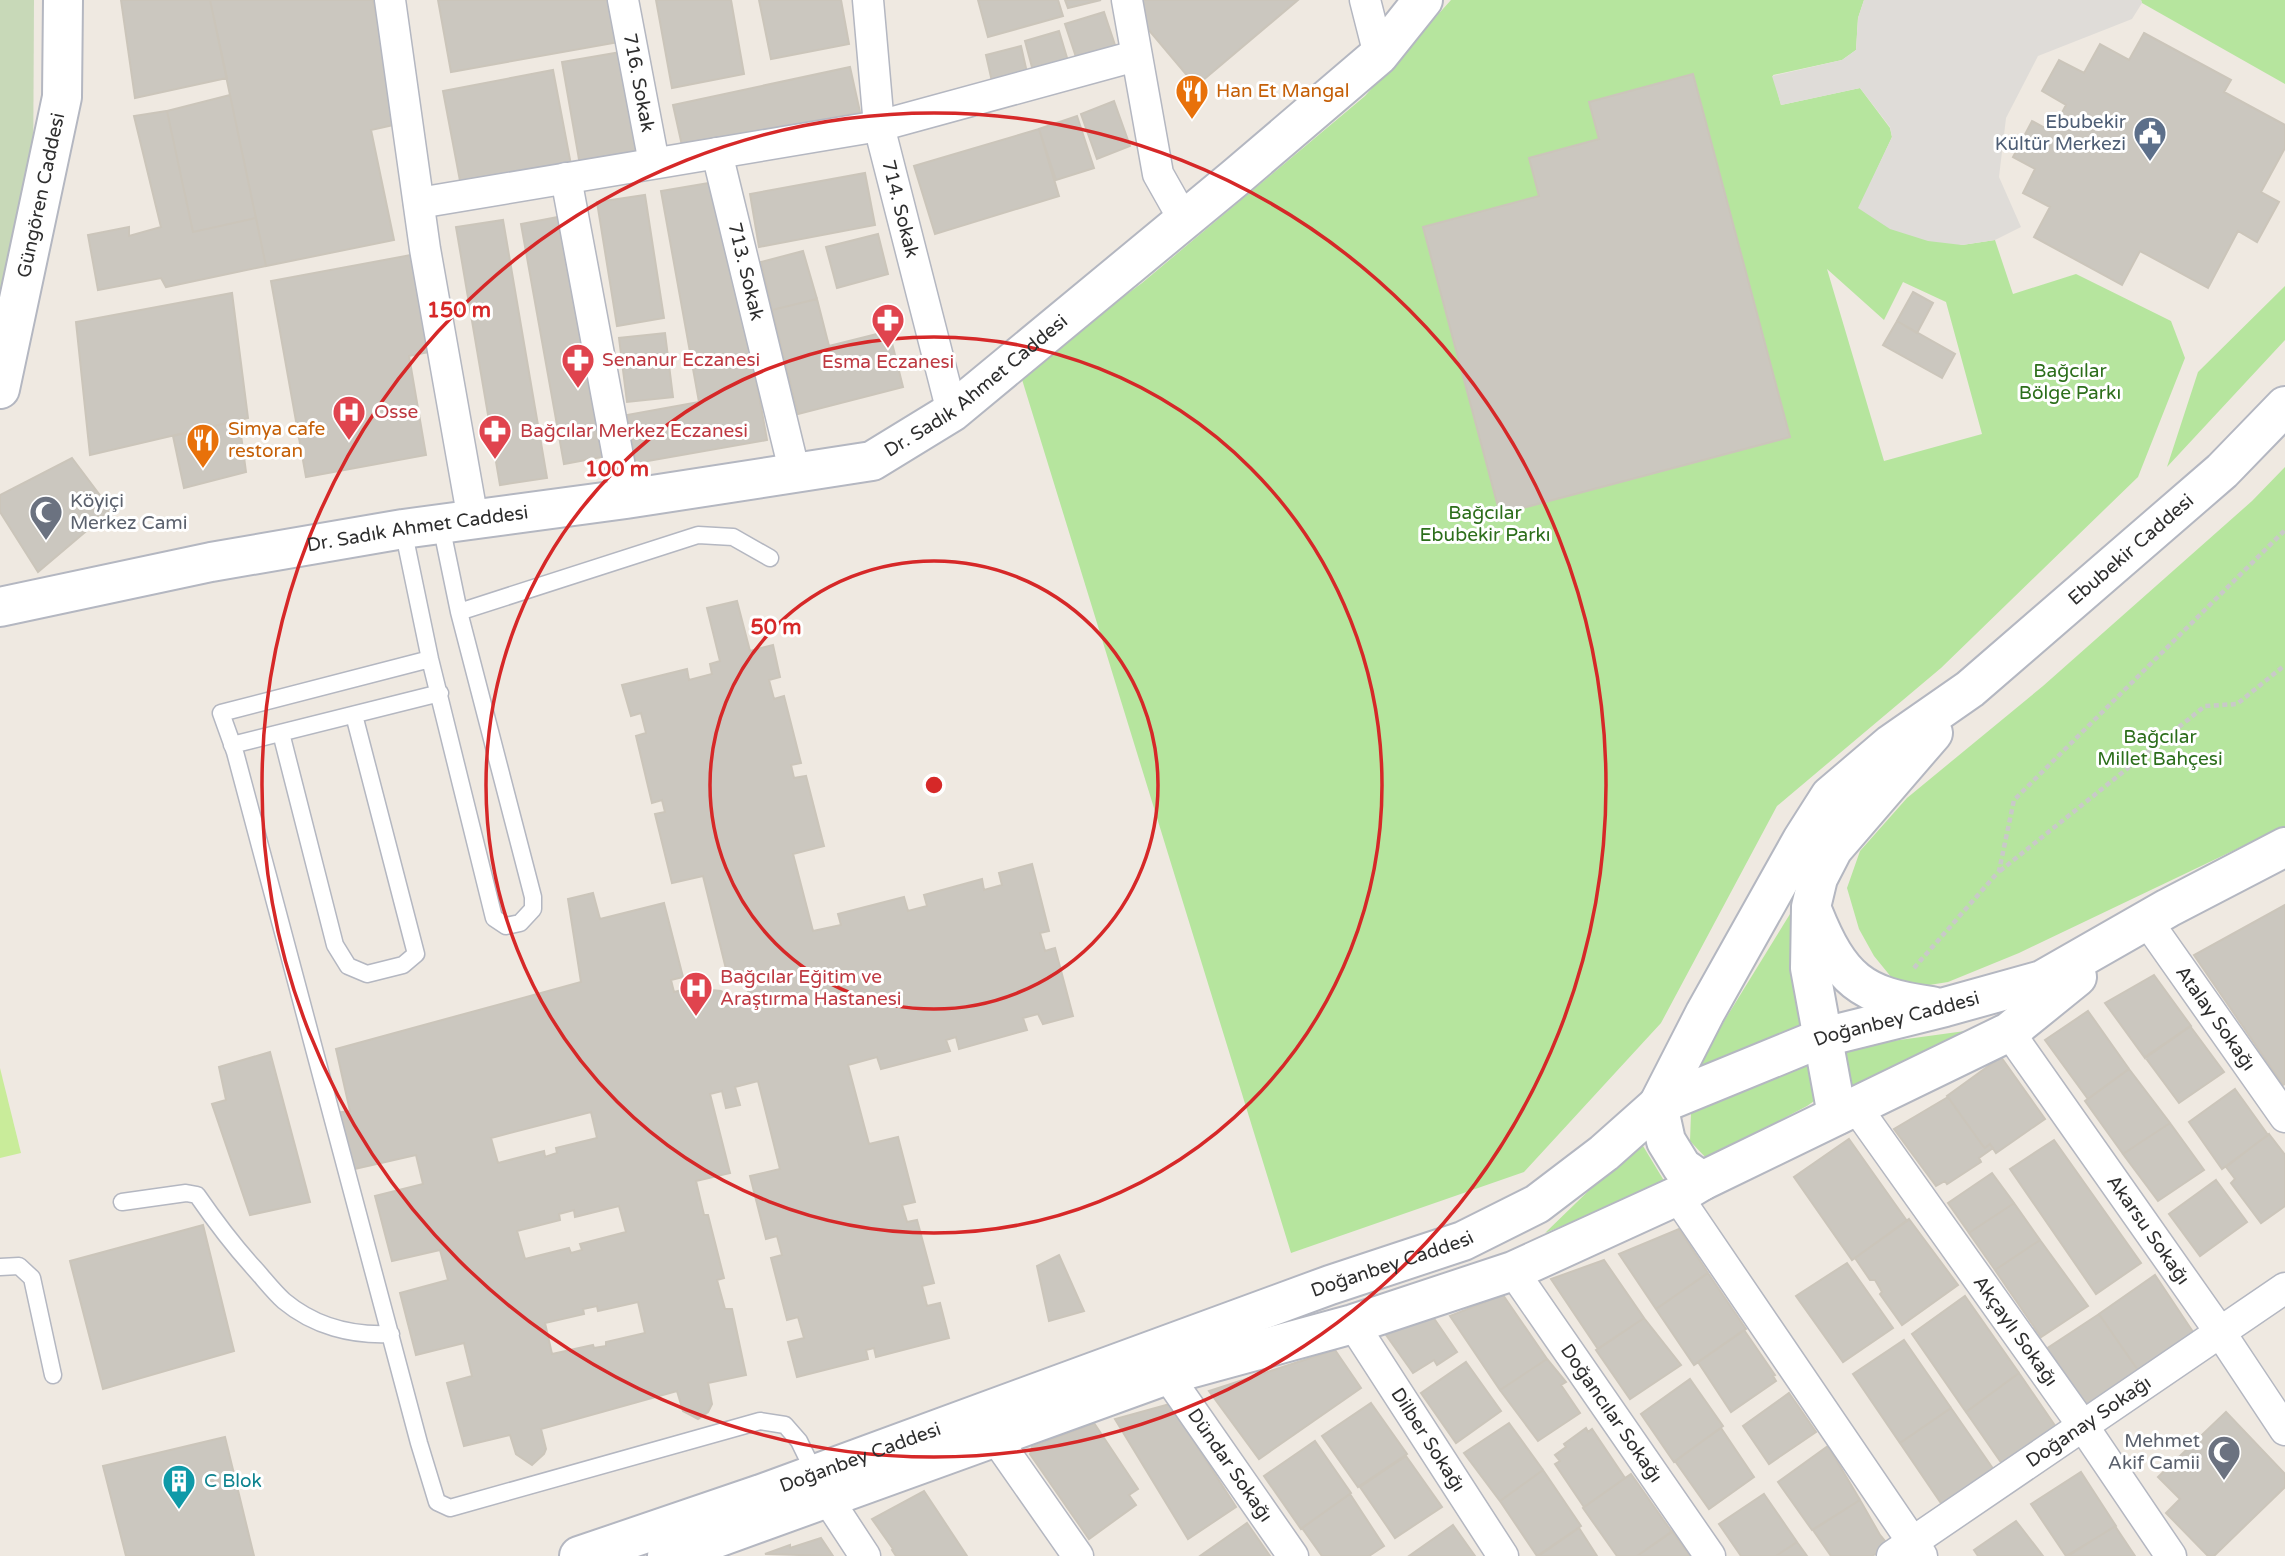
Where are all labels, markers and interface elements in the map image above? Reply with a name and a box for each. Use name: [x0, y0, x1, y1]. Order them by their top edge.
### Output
street label: 716. Sokak: [619, 31, 659, 134]
restaurant icon: Han Et Mangal: [1173, 72, 1211, 121]
place label: Han Et Mangal: [1216, 80, 1350, 102]
street label: Güngören Caddesi: [13, 111, 69, 280]
place label: Ebubekir Kültür Merkezi: [1995, 111, 2127, 155]
public building icon: Ebubekir Kültür Merkezi: [2131, 114, 2169, 163]
street label: 714. Sokak: [877, 158, 923, 260]
street label: 713. Sokak: [723, 220, 768, 323]
text: 150 m: [427, 298, 491, 323]
pharmacy icon: Esma Eczanesi: [869, 301, 907, 350]
street label: Dr. Sadık Ahmet Caddesi: [880, 310, 1072, 462]
pharmacy icon: Senanur Eczanesi: [559, 341, 597, 390]
place label: Senanur Eczanesi: [602, 349, 760, 371]
place label: Esma Eczanesi: [822, 351, 954, 373]
park label: Bağcılar Bölge Parkı: [2019, 360, 2121, 404]
hospital icon: Osse: [330, 393, 368, 442]
place label: Osse: [374, 401, 418, 423]
pharmacy icon: Bağcılar Merkez Eczanesi: [476, 412, 514, 461]
place label: Simya cafe restoran: [228, 418, 325, 462]
place label: Bağcılar Merkez Eczanesi: [520, 420, 748, 442]
restaurant icon: Simya cafe restoran: [184, 421, 222, 470]
text: 100 m: [585, 457, 649, 482]
place label: Köyiçi Merkez Cami: [70, 490, 188, 534]
street label: Ebubekir Caddesi: [2064, 490, 2198, 610]
mosque icon: Köyiçi Merkez Cami: [27, 493, 65, 542]
street label: Dr. Sadık Ahmet Caddesi: [305, 501, 530, 556]
park label: Bağcılar Ebubekir Parkı: [1419, 502, 1551, 546]
text: 50 m: [750, 615, 802, 640]
park label: Bağcılar Millet Bahçesi: [2097, 726, 2223, 770]
centre of rings: [922, 773, 946, 797]
street label: Atalay Sokağı: [2171, 962, 2260, 1075]
place label: Bağcılar Eğitim ve Araştırma Hastanesi: [720, 966, 902, 1010]
hospital icon: Bağcılar Eğitim ve Araştırma Hastanesi: [677, 969, 715, 1018]
street label: Doğanbey Caddesi: [1810, 987, 1982, 1051]
street label: Akarsu Sokağı: [2102, 1171, 2194, 1289]
street label: Doğanbey Caddesi: [1308, 1226, 1477, 1302]
street label: Akçaylı Sokağı: [1969, 1272, 2062, 1391]
street label: Doğancılar Sokağı: [1556, 1340, 1667, 1487]
street label: Doğanay Sokağı: [2022, 1372, 2155, 1472]
street label: Dilber Sokağı: [1386, 1384, 1470, 1496]
street label: Dündar Sokağı: [1183, 1404, 1277, 1526]
street label: Doğanbey Caddesi: [777, 1418, 944, 1497]
place label: Mehmet Akif Camii: [2108, 1430, 2200, 1474]
mosque icon: Mehmet Akif Camii: [2205, 1433, 2243, 1482]
building icon: C Blok: [160, 1462, 198, 1511]
place label: C Blok: [204, 1470, 262, 1492]

